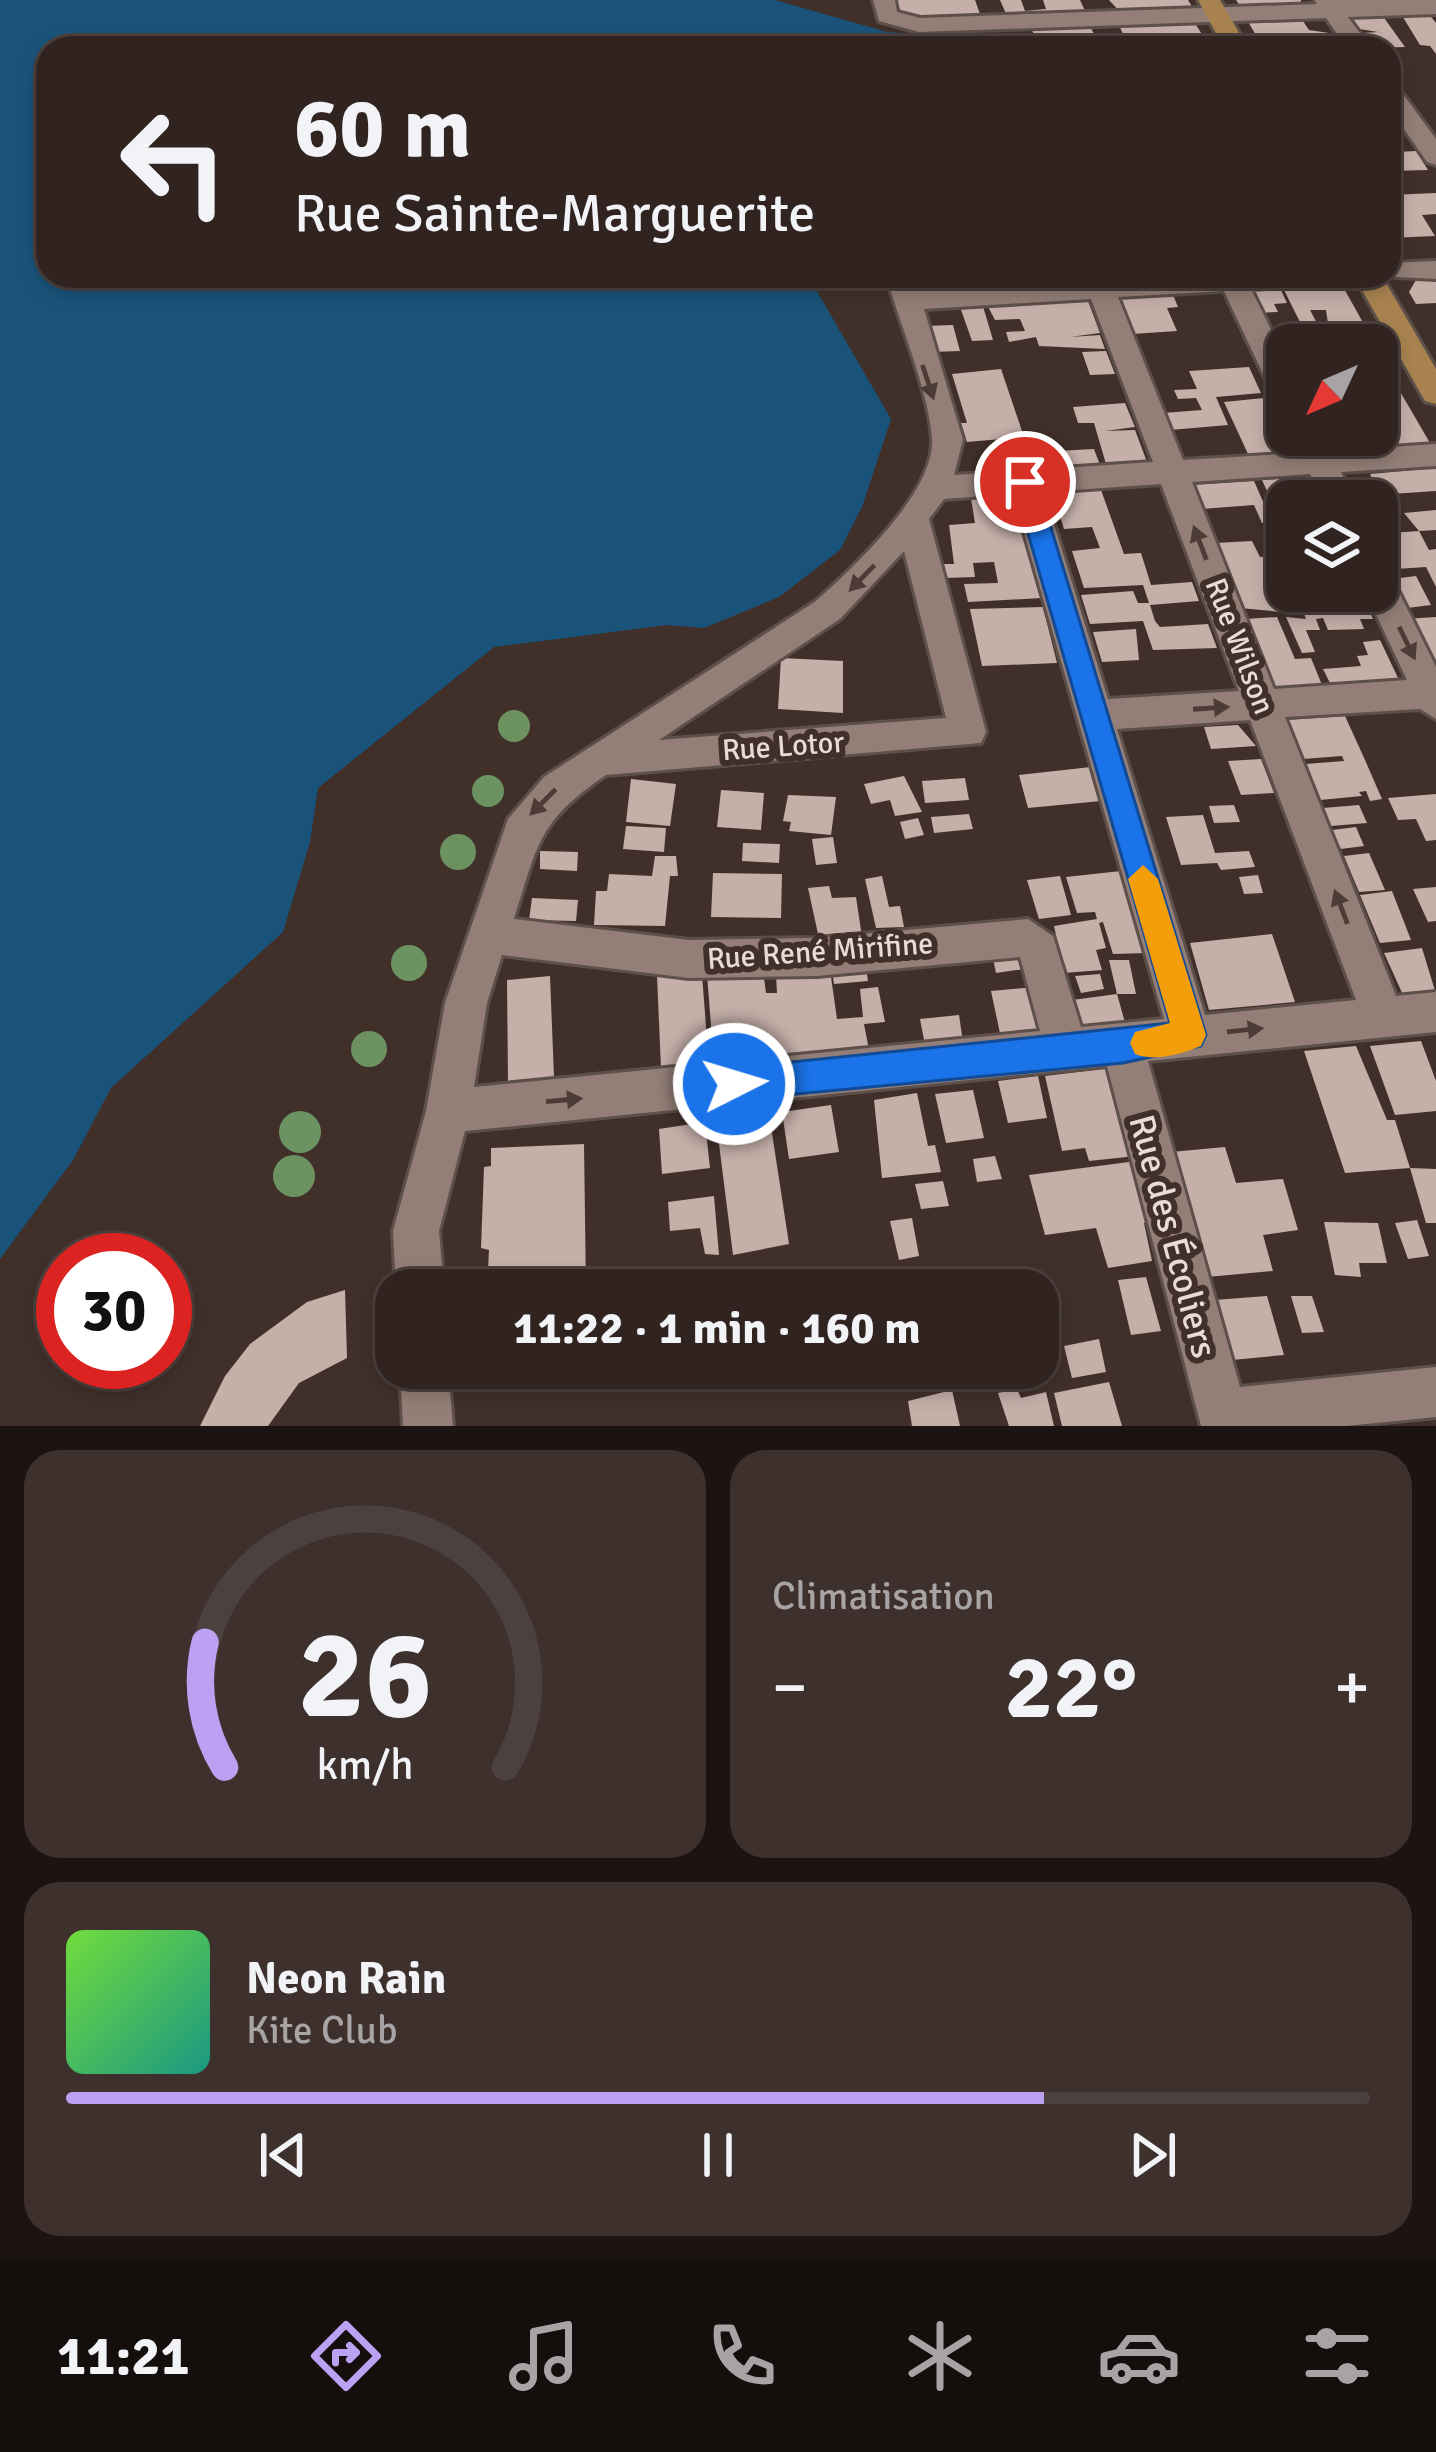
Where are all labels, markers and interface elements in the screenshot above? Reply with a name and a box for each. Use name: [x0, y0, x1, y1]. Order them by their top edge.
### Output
text: 60 m: [294, 77, 471, 181]
icon: left: [96, 84, 252, 240]
text: Rue Sainte-Marguerite: [294, 180, 815, 247]
north arrow: [1266, 324, 1398, 456]
map controls: [1266, 324, 1398, 612]
one-way arrow: [920, 364, 939, 401]
pin: [974, 431, 1076, 533]
icon: arrive: [992, 449, 1058, 515]
button: layers: [1266, 480, 1398, 612]
one-way arrow: [1190, 525, 1209, 561]
one-way arrow: [848, 563, 876, 592]
street label: Rue Wilson: [1197, 573, 1282, 719]
one-way arrow: [1396, 625, 1416, 660]
one-way arrow: [1193, 698, 1231, 717]
street label: Rue Lotor: [721, 724, 845, 769]
one-way arrow: [530, 787, 558, 815]
one-way arrow: [1331, 888, 1350, 924]
street label: Rue René Mirifine: [706, 925, 934, 978]
one-way arrow: [1226, 1020, 1264, 1039]
position arrow: [671, 1021, 797, 1147]
one-way arrow: [546, 1090, 583, 1109]
street label: Rue des Écoliers: [1118, 1110, 1227, 1363]
speed limit sign: 30: [36, 1233, 192, 1389]
text: 11:22 · 1 min · 160 m: [513, 1301, 921, 1356]
text: Climatisation: [772, 1572, 995, 1620]
text: 26: [298, 1599, 432, 1752]
text: 22°: [1004, 1632, 1138, 1743]
text: −: [772, 1647, 808, 1728]
text: +: [1334, 1647, 1370, 1728]
text: km/h: [316, 1739, 414, 1792]
text: Neon Rain: [246, 1951, 446, 2006]
text: Kite Club: [246, 2006, 397, 2054]
icon: previous: [250, 2122, 316, 2188]
icon: pause: [685, 2122, 751, 2188]
icon: next: [1120, 2122, 1186, 2188]
icon: directions: [304, 2314, 388, 2398]
icon: music: [502, 2314, 586, 2398]
icon: phone: [700, 2314, 784, 2398]
icon: climate: [898, 2314, 982, 2398]
icon: car: [1097, 2314, 1181, 2398]
icon: filters: [1295, 2314, 1379, 2398]
text: 11:21: [57, 2323, 190, 2390]

